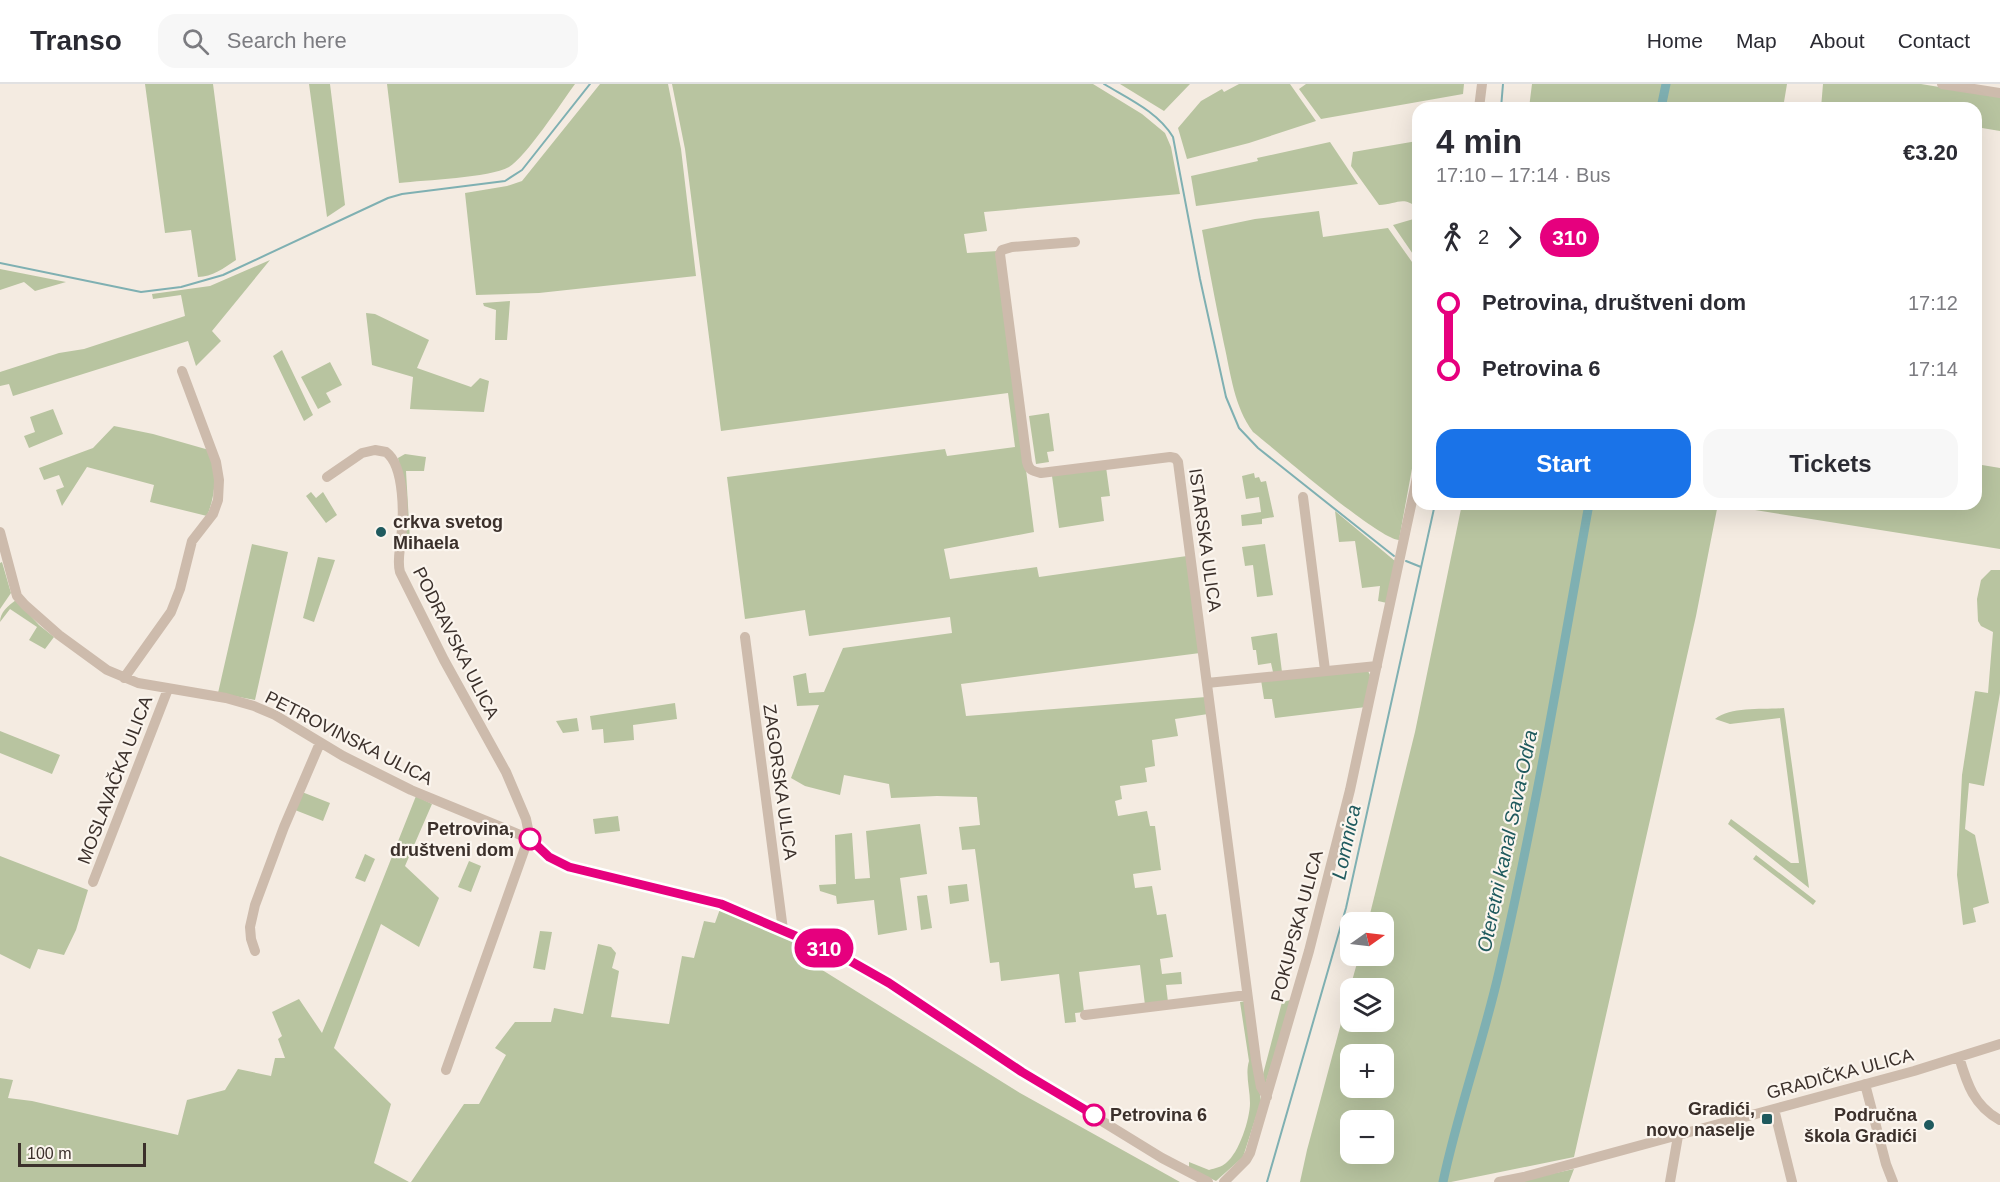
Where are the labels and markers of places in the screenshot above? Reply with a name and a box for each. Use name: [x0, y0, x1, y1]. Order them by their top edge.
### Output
place label: crkva svetog Mihaela: [393, 512, 503, 553]
marker: crkva svetog Mihaela: [374, 525, 388, 539]
place label: Petrovina, društveni dom: [390, 819, 514, 860]
marker: Petrovina, društveni dom: [519, 828, 541, 850]
place label: Gradići, novo naselje: [1646, 1099, 1755, 1140]
marker: Petrovina 6: [1083, 1104, 1105, 1126]
place label: Petrovina 6: [1110, 1105, 1207, 1125]
place label: Područna škola Gradići: [1804, 1105, 1918, 1146]
marker: Gradići, novo naselje: [1760, 1112, 1774, 1126]
marker: Područna škola Gradići: [1922, 1118, 1936, 1132]

